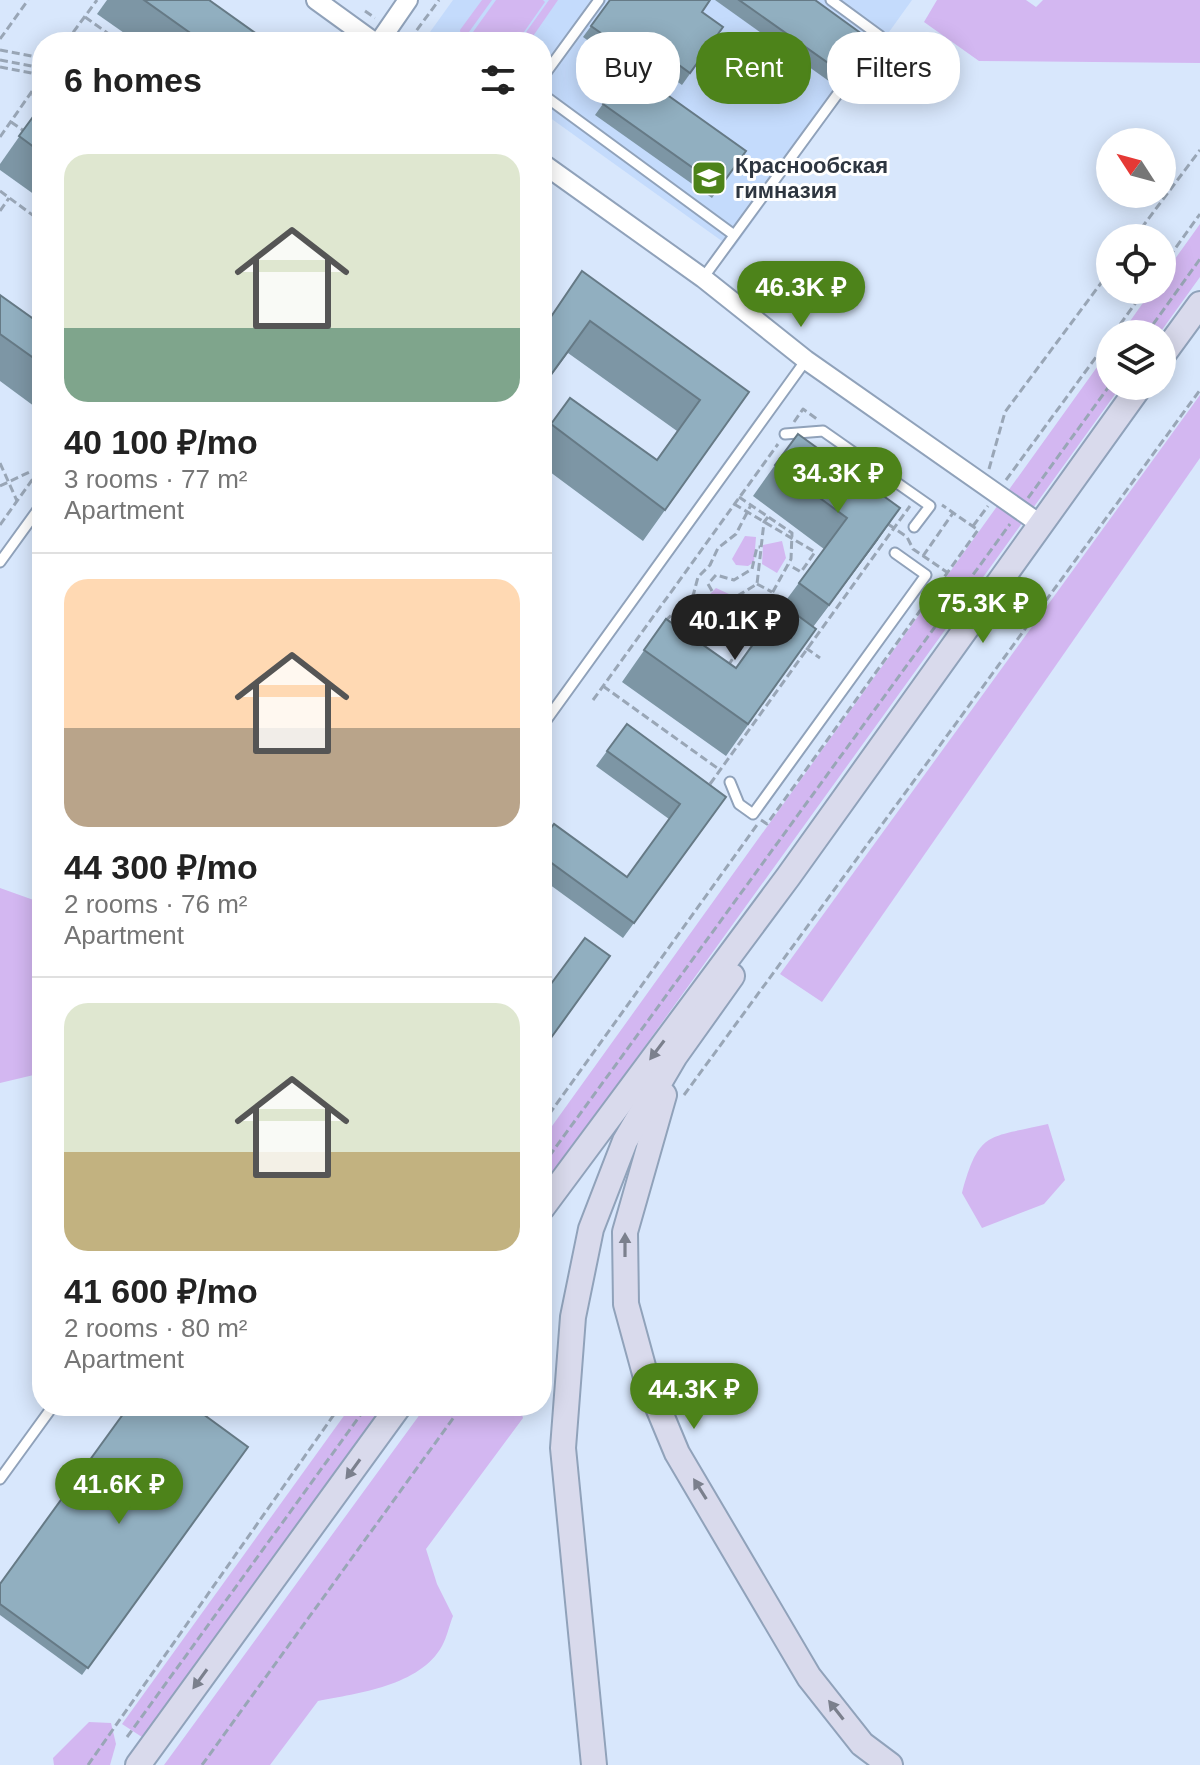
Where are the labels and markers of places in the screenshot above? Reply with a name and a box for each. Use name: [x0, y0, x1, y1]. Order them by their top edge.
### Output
place label: Краснообская гимназия: [735, 153, 888, 203]
school or university icon: Краснообская гимназия: [690, 159, 728, 197]
pin: 46.3K ₽: [727, 261, 875, 329]
pin: 34.3K ₽: [764, 447, 912, 515]
pin: 75.3K ₽: [909, 577, 1057, 645]
pin: 40.1K ₽: [661, 594, 809, 662]
pin: 44.3K ₽: [620, 1363, 768, 1431]
pin: 41.6K ₽: [45, 1458, 193, 1526]

